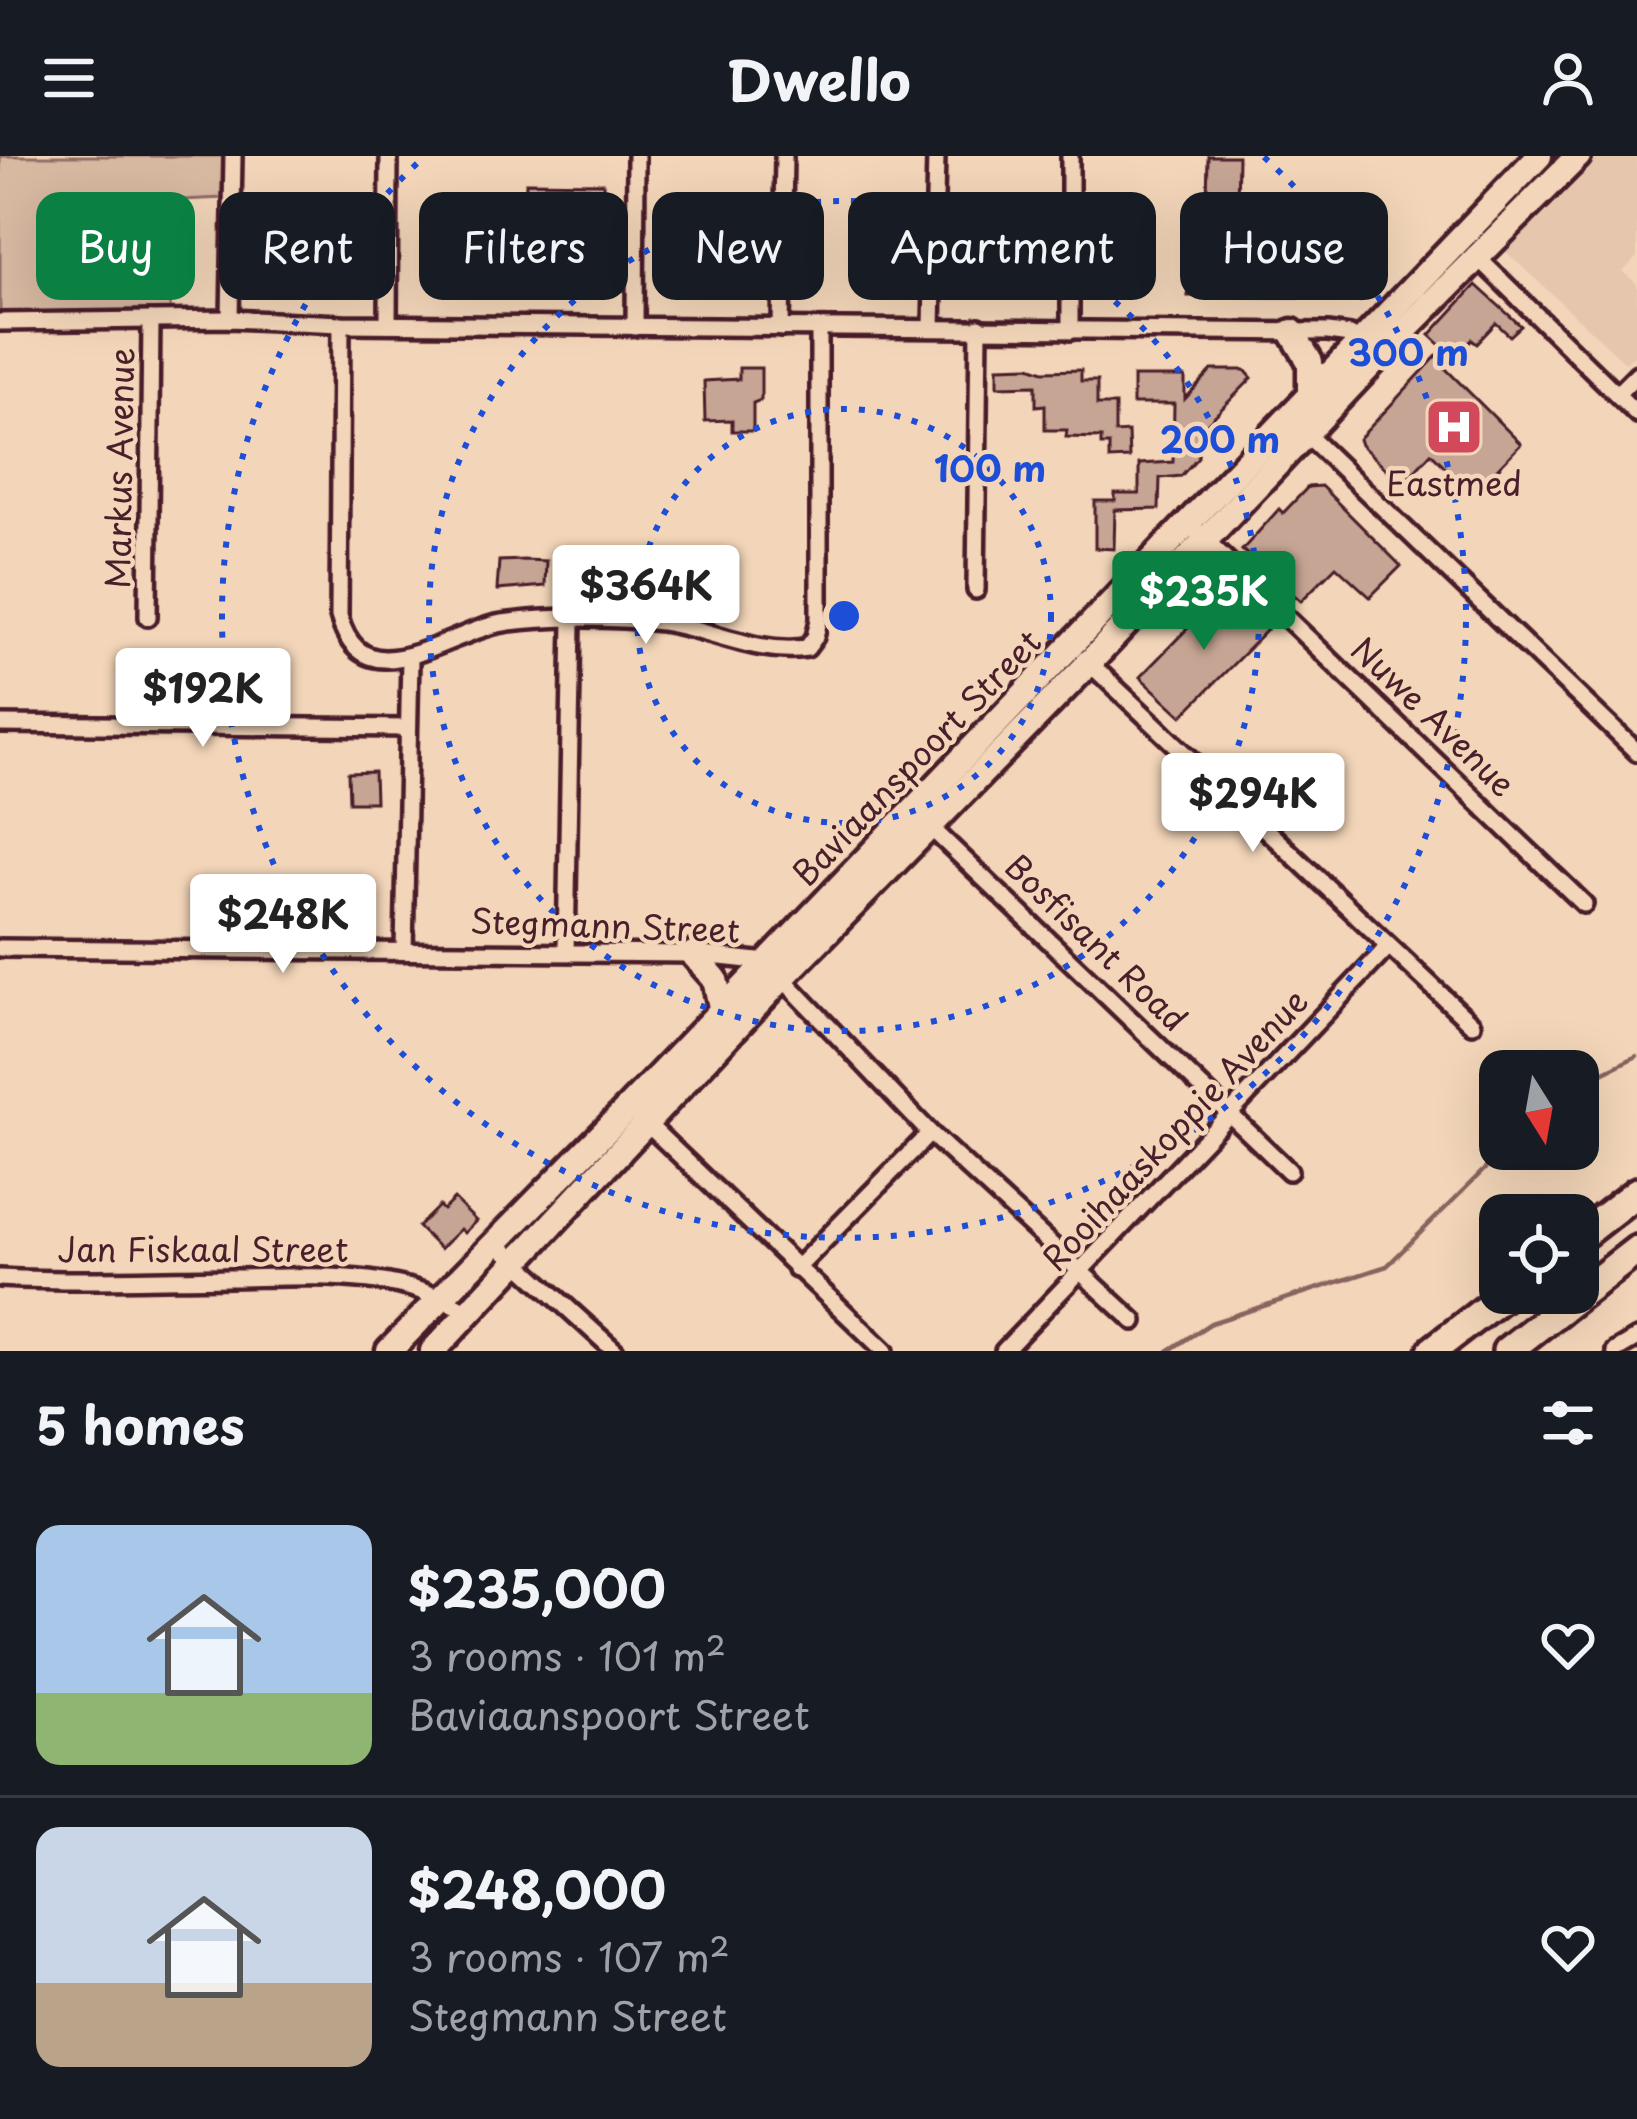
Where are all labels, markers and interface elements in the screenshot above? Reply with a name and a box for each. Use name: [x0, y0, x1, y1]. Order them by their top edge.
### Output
text: Dwello: [726, 38, 911, 119]
icon: menu: [36, 45, 102, 111]
icon: person: [1535, 45, 1601, 111]
chip: Buy: [36, 192, 195, 300]
chip: Rent: [219, 192, 395, 300]
chip: Filters: [419, 192, 628, 300]
chip: New: [652, 192, 824, 300]
chip: Apartment: [848, 192, 1156, 300]
chip: House: [1180, 192, 1388, 300]
text: 300 m: [1347, 324, 1469, 378]
street label: Markus Avenue: [91, 347, 145, 589]
hospital icon: Eastmed: [1423, 396, 1485, 458]
text: 200 m: [1160, 411, 1280, 465]
text: 100 m: [934, 440, 1046, 494]
place label: Eastmed: [1386, 457, 1522, 507]
pin: $364K: [562, 545, 730, 647]
pin: $235K: [1120, 551, 1288, 653]
text: $364K: [579, 554, 713, 613]
text: $235K: [1139, 560, 1269, 619]
centre of rings: [823, 595, 865, 637]
street label: Baviaanspoort Street: [780, 617, 1052, 896]
street label: Nuwe Avenue: [1341, 624, 1528, 807]
pin: $192K: [119, 648, 287, 750]
text: $192K: [143, 657, 263, 716]
pin: $294K: [1169, 753, 1337, 855]
text: $294K: [1188, 762, 1318, 821]
street label: Bosfisant Road: [995, 841, 1200, 1042]
pin: $248K: [199, 874, 367, 976]
text: $248K: [217, 883, 349, 942]
street label: Stegmann Street: [469, 894, 741, 954]
street label: Rooihaaskoppie Avenue: [1029, 976, 1318, 1281]
north arrow: [1479, 1050, 1599, 1170]
map controls: [1479, 1050, 1599, 1314]
button: locate: [1479, 1194, 1599, 1314]
street label: Jan Fiskaal Street: [58, 1223, 348, 1273]
text: 5 homes: [36, 1385, 245, 1462]
icon: filters: [1535, 1390, 1601, 1456]
text: $235,000: [408, 1548, 666, 1625]
icon: home: [132, 1573, 276, 1717]
icon: heart: [1535, 1612, 1601, 1678]
text: 3 rooms · 101 m²: [408, 1625, 726, 1684]
text: Baviaanspoort Street: [408, 1684, 810, 1743]
text: $248,000: [408, 1849, 666, 1926]
icon: home: [132, 1875, 276, 2019]
icon: heart: [1535, 1914, 1601, 1980]
text: 3 rooms · 107 m²: [408, 1926, 730, 1985]
text: Stegmann Street: [408, 1985, 727, 2044]

